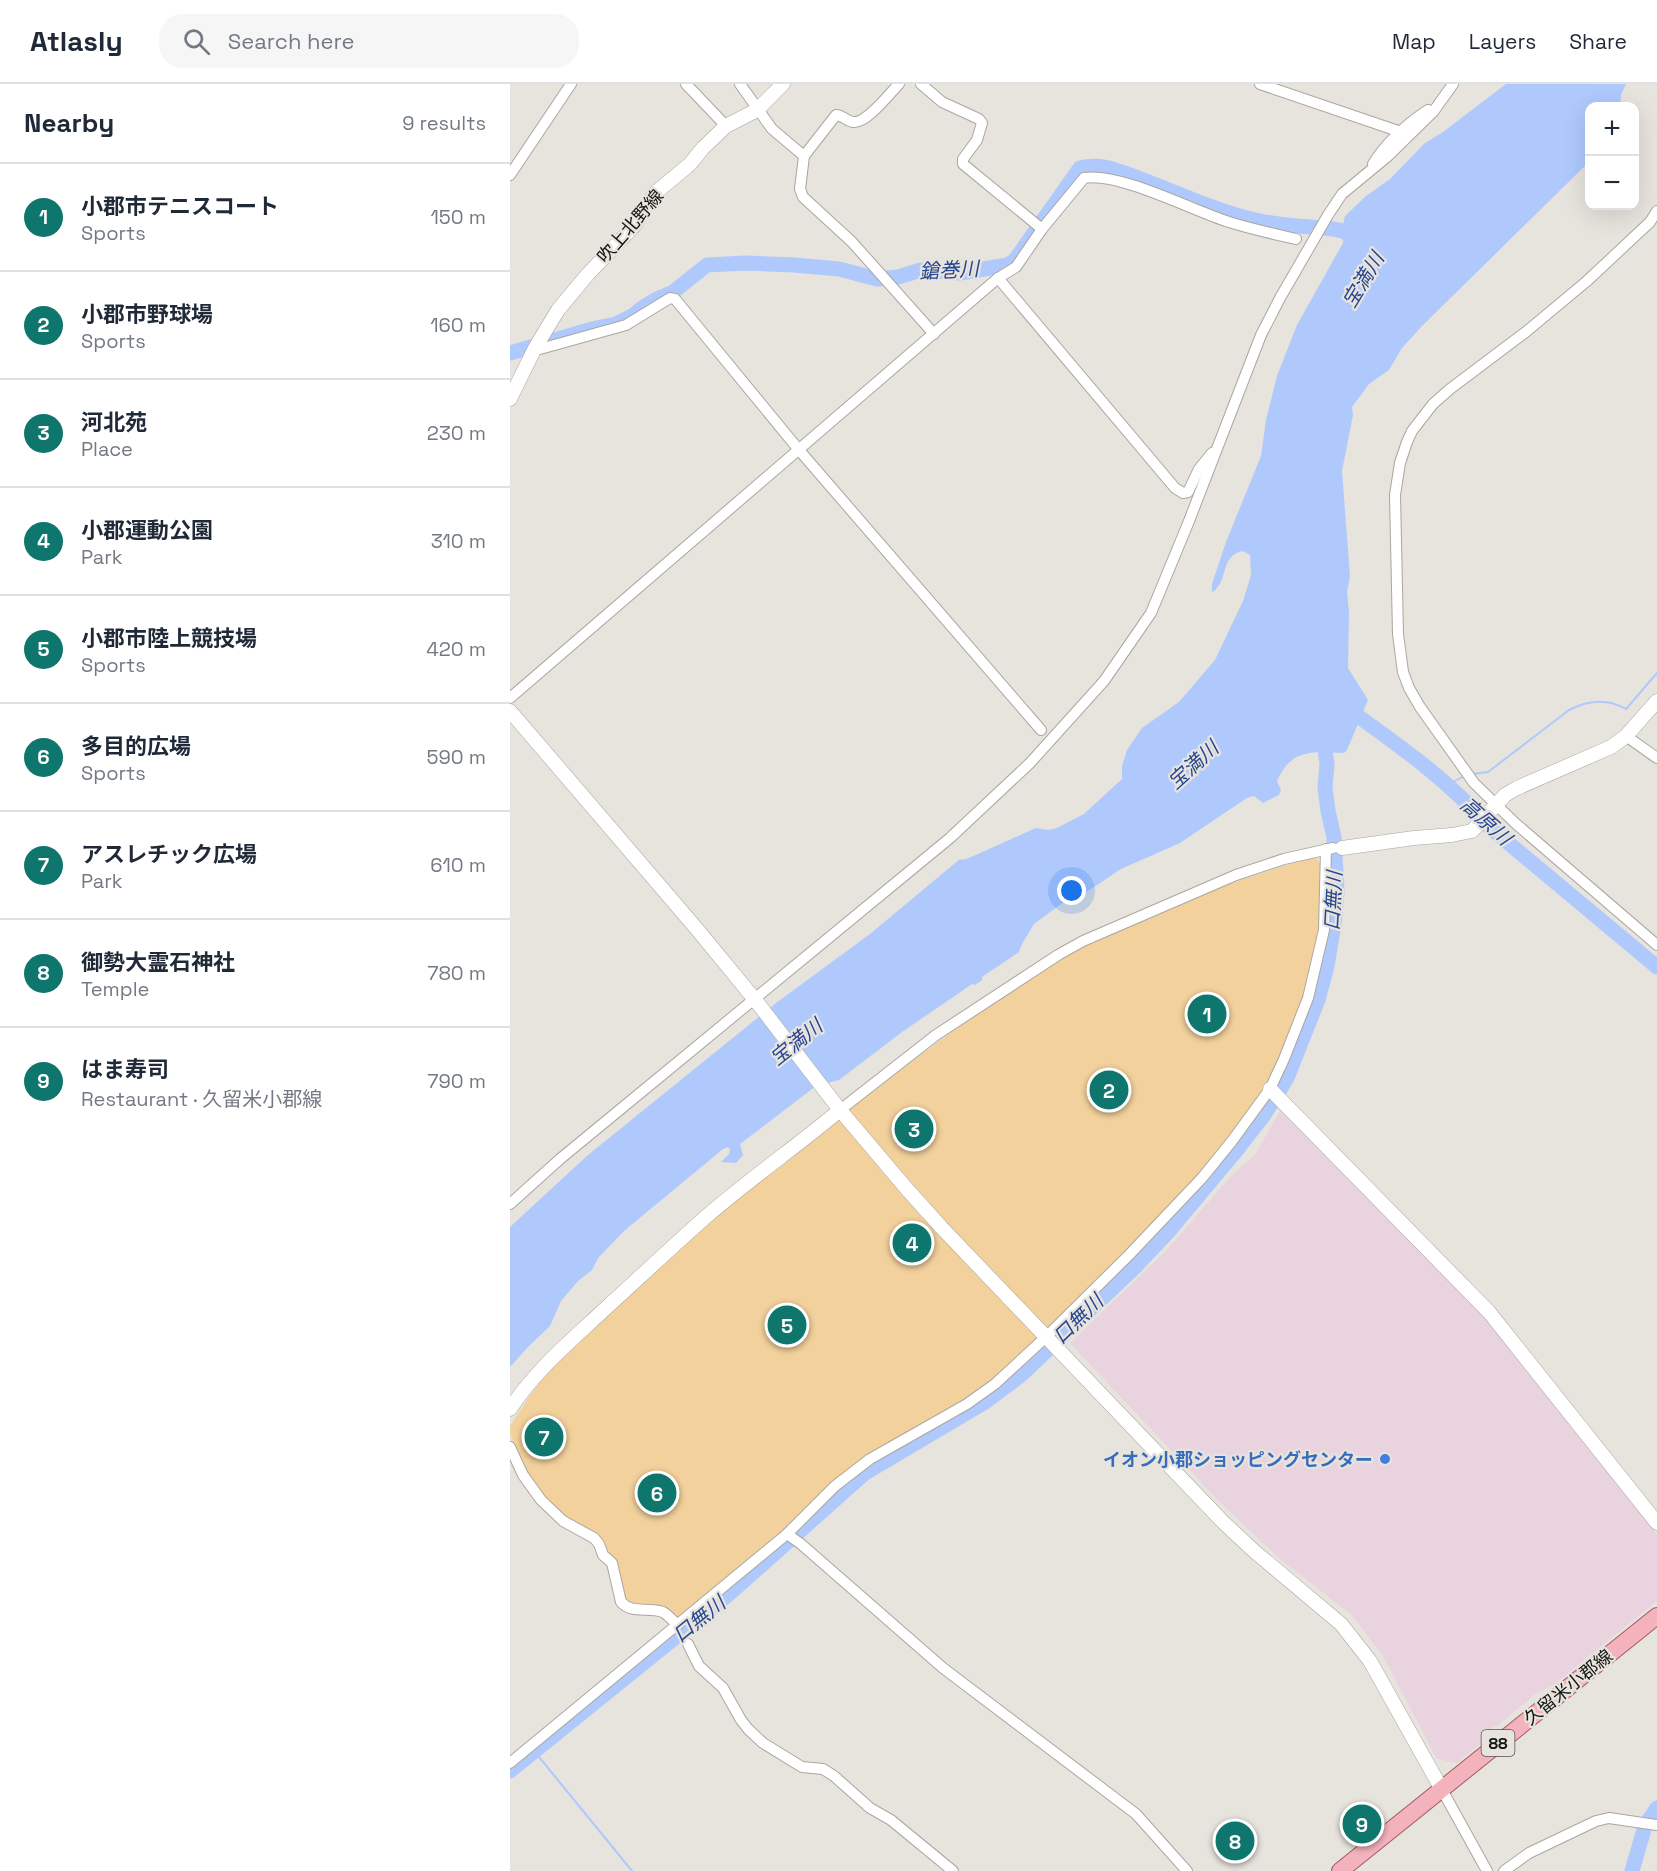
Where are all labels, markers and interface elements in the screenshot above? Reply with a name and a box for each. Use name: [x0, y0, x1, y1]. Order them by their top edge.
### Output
search box: [159, 14, 579, 68]
text: Atlasly: [30, 23, 123, 59]
icon: search: [180, 25, 213, 58]
text: Search here: [228, 27, 354, 55]
text: Map: [1392, 28, 1436, 55]
text: Layers: [1469, 28, 1536, 55]
text: Share: [1569, 28, 1627, 55]
map controls: [1585, 102, 1639, 210]
button: +: [1585, 102, 1639, 156]
text: Nearby: [24, 106, 114, 140]
text: 9 results: [402, 110, 486, 136]
button: −: [1585, 156, 1639, 210]
street label: 吹上北野線: [592, 184, 668, 268]
text: 小郡市テニスコート: [81, 192, 279, 220]
text: 1: [39, 204, 48, 230]
text: 150 m: [431, 204, 486, 230]
text: Sports: [81, 220, 146, 246]
water label: 宝満川: [1336, 246, 1391, 312]
water label: 鎗巻川: [918, 255, 982, 285]
text: 小郡市野球場: [81, 300, 213, 328]
text: 2: [38, 312, 49, 338]
text: 160 m: [430, 312, 486, 338]
text: Sports: [81, 328, 146, 354]
text: 河北苑: [81, 408, 147, 436]
text: 3: [37, 420, 50, 446]
text: 230 m: [427, 420, 486, 446]
text: Place: [81, 436, 133, 462]
text: 小郡運動公園: [81, 516, 213, 544]
text: 4: [37, 528, 50, 554]
text: 310 m: [431, 528, 486, 554]
text: Park: [81, 544, 123, 570]
text: 小郡市陸上競技場: [81, 624, 257, 652]
text: 5: [38, 636, 50, 662]
text: 420 m: [426, 636, 486, 662]
text: Sports: [81, 652, 146, 678]
text: 多目的広場: [81, 732, 191, 760]
water label: 宝満川: [1162, 734, 1225, 795]
text: 6: [37, 744, 50, 770]
text: 590 m: [427, 744, 486, 770]
text: Sports: [81, 760, 146, 786]
water label: 高原川: [1455, 791, 1518, 852]
text: アスレチック広場: [81, 840, 257, 868]
text: 7: [38, 852, 49, 878]
text: 610 m: [430, 852, 486, 878]
text: Park: [81, 868, 123, 894]
water label: 口無川: [1318, 868, 1348, 932]
your location: [1057, 876, 1086, 905]
text: 御勢大霊石神社: [81, 948, 235, 976]
text: 8: [38, 960, 50, 986]
text: 780 m: [427, 960, 486, 986]
text: Temple: [81, 976, 149, 1002]
pin: 1: [1188, 992, 1226, 1036]
water label: 宝満川: [765, 1012, 829, 1071]
text: はま寿司: [81, 1055, 169, 1083]
text: 9: [37, 1068, 50, 1094]
text: 790 m: [427, 1068, 486, 1094]
pin: 2: [1090, 1068, 1128, 1112]
text: Restaurant · 久留米小郡線: [81, 1086, 322, 1112]
pin: 3: [894, 1106, 934, 1152]
pin: 4: [892, 1220, 932, 1266]
water label: 口無川: [1047, 1287, 1110, 1349]
pin: 5: [768, 1302, 806, 1348]
pin: 7: [525, 1414, 564, 1460]
place label: イオン小郡ショッピングセンター: [1103, 1448, 1373, 1471]
marker: イオン小郡ショッピングセンター: [1378, 1452, 1392, 1466]
pin: 6: [638, 1470, 676, 1516]
water label: 口無川: [668, 1589, 732, 1648]
street label: 久留米小郡線: [1519, 1644, 1617, 1730]
road number: 88: [1482, 1730, 1514, 1756]
pin: 9: [1342, 1802, 1382, 1846]
pin: 8: [1216, 1818, 1254, 1864]

